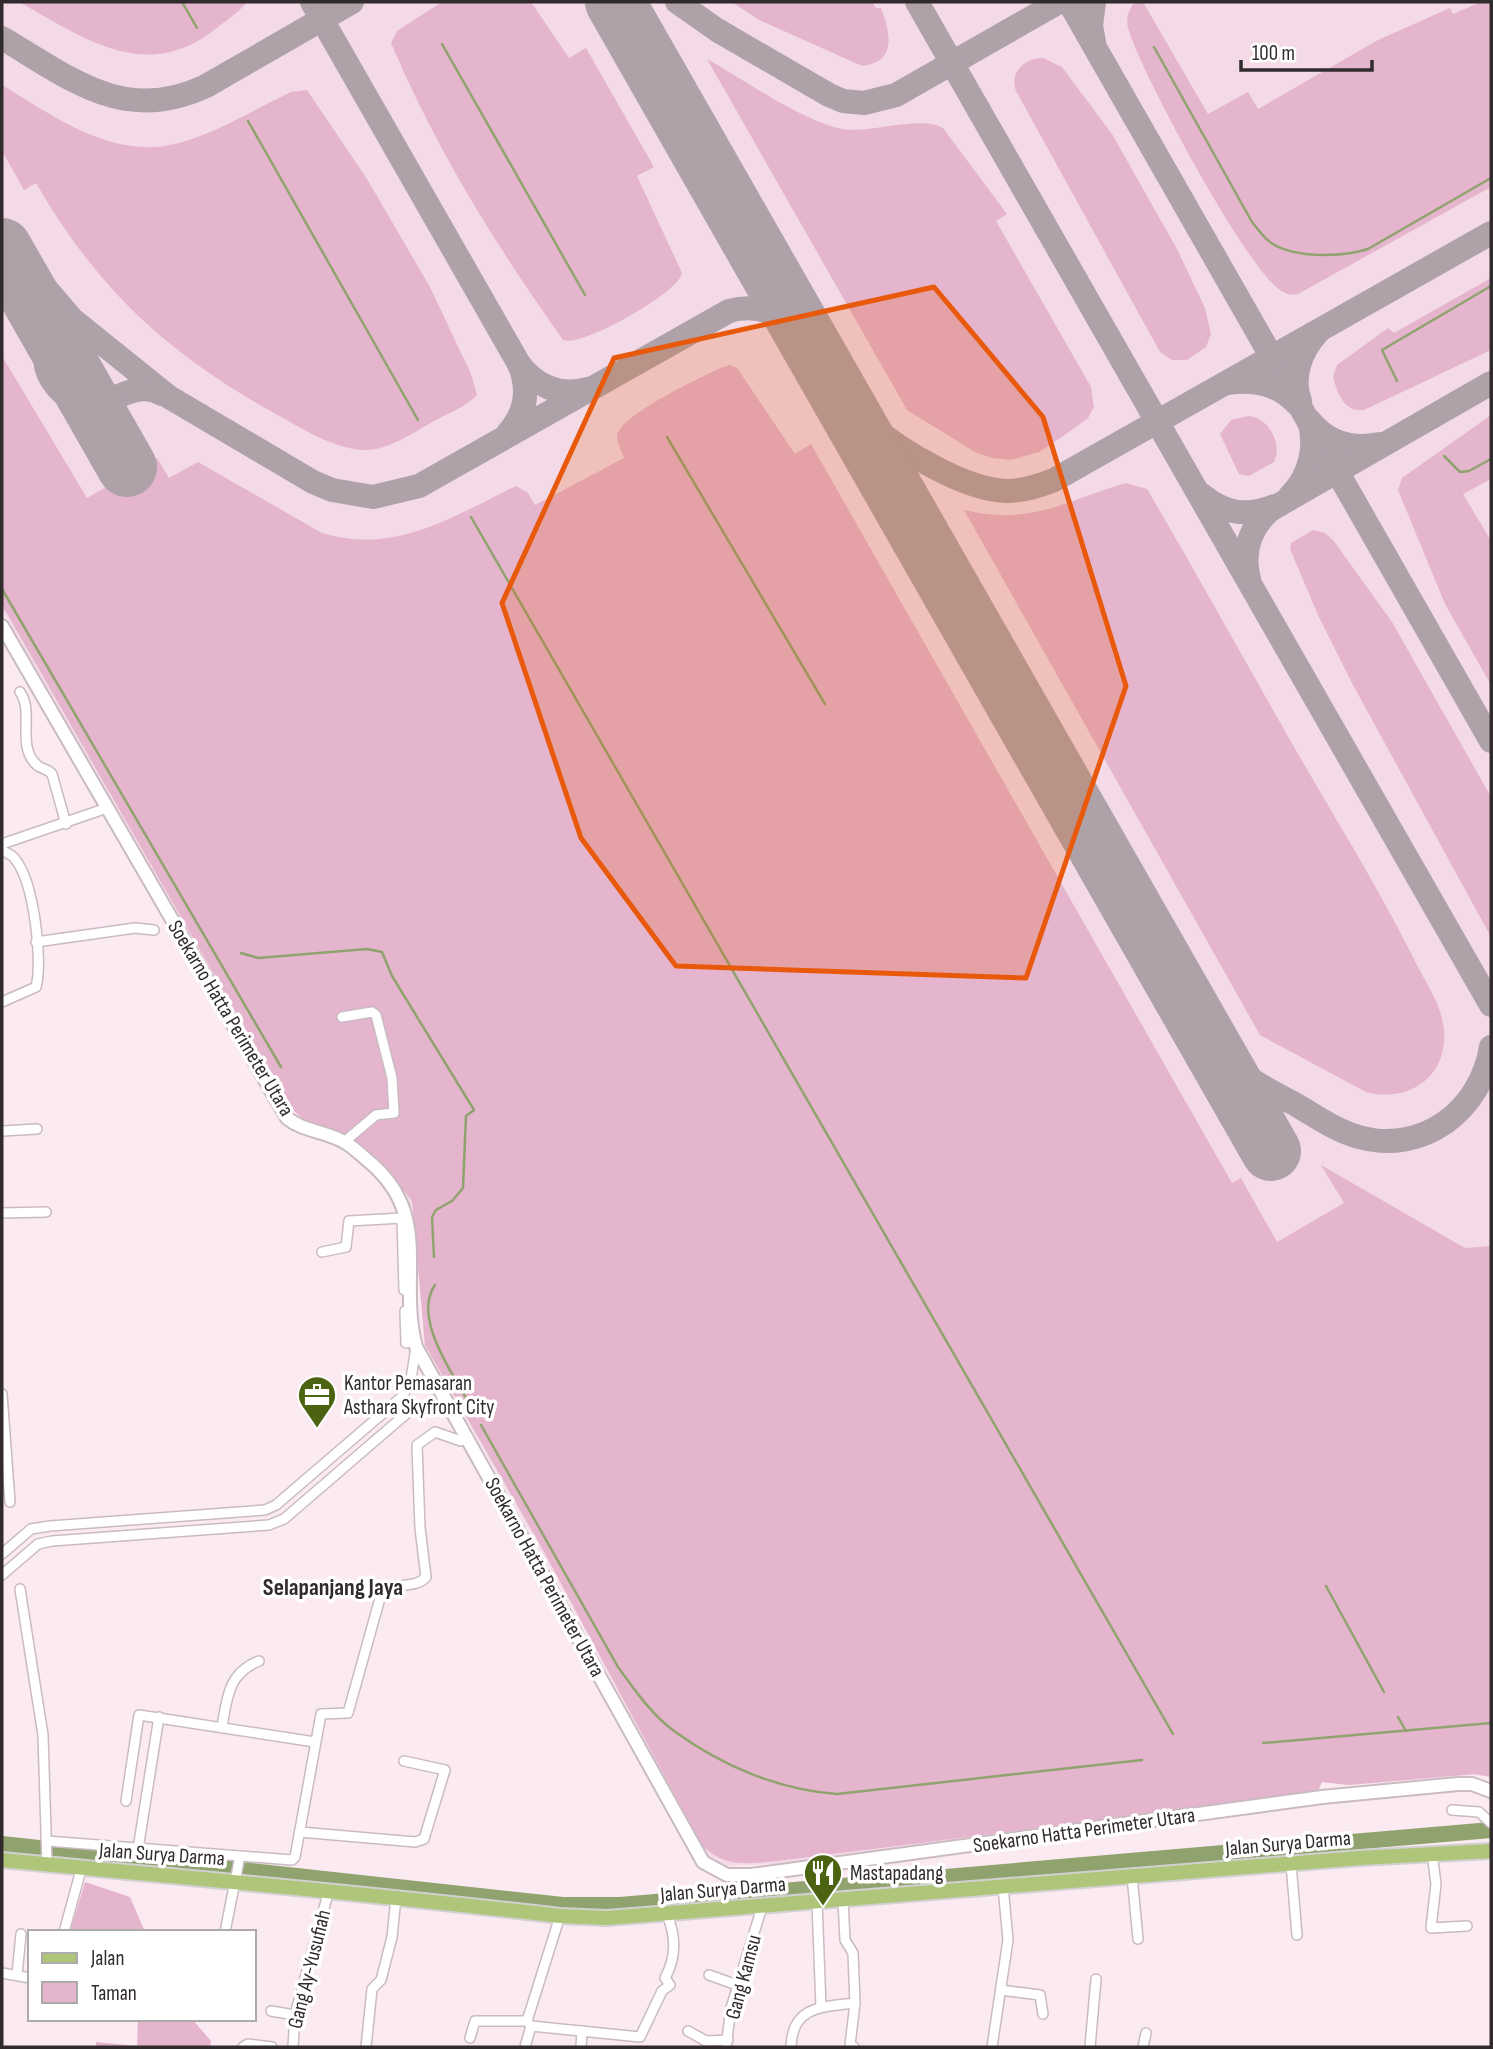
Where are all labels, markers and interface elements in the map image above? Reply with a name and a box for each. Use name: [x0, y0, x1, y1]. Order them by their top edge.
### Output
scale bar: [1241, 28, 1372, 72]
text: 100 m: [1252, 41, 1295, 66]
street label: Soekarno Hatta Perimeter Utara: [162, 916, 299, 1121]
place label: Kantor Pemasaran Asthara Skyfront City: [343, 1371, 494, 1420]
office icon: Kantor Pemasaran Asthara Skyfront City: [296, 1374, 338, 1429]
street label: Soekarno Hatta Perimeter Utara: [479, 1473, 610, 1681]
district label: Selapanjang Jaya: [263, 1573, 403, 1602]
street label: Soekarno Hatta Perimeter Utara: [971, 1803, 1197, 1858]
street label: Jalan Surya Darma: [1223, 1826, 1352, 1862]
street label: Jalan Surya Darma: [97, 1838, 226, 1871]
restaurant icon: Mastapadang: [802, 1852, 844, 1907]
place label: Mastapadang: [850, 1861, 943, 1886]
street label: Jalan Surya Darma: [658, 1872, 787, 1908]
street label: Gang Ay-Yusufiah: [283, 1907, 336, 2031]
legend: [28, 1930, 256, 2021]
street label: Gang Kamsu: [720, 1932, 767, 2022]
text: Jalan: [90, 1946, 124, 1971]
text: Taman: [91, 1981, 137, 2006]

